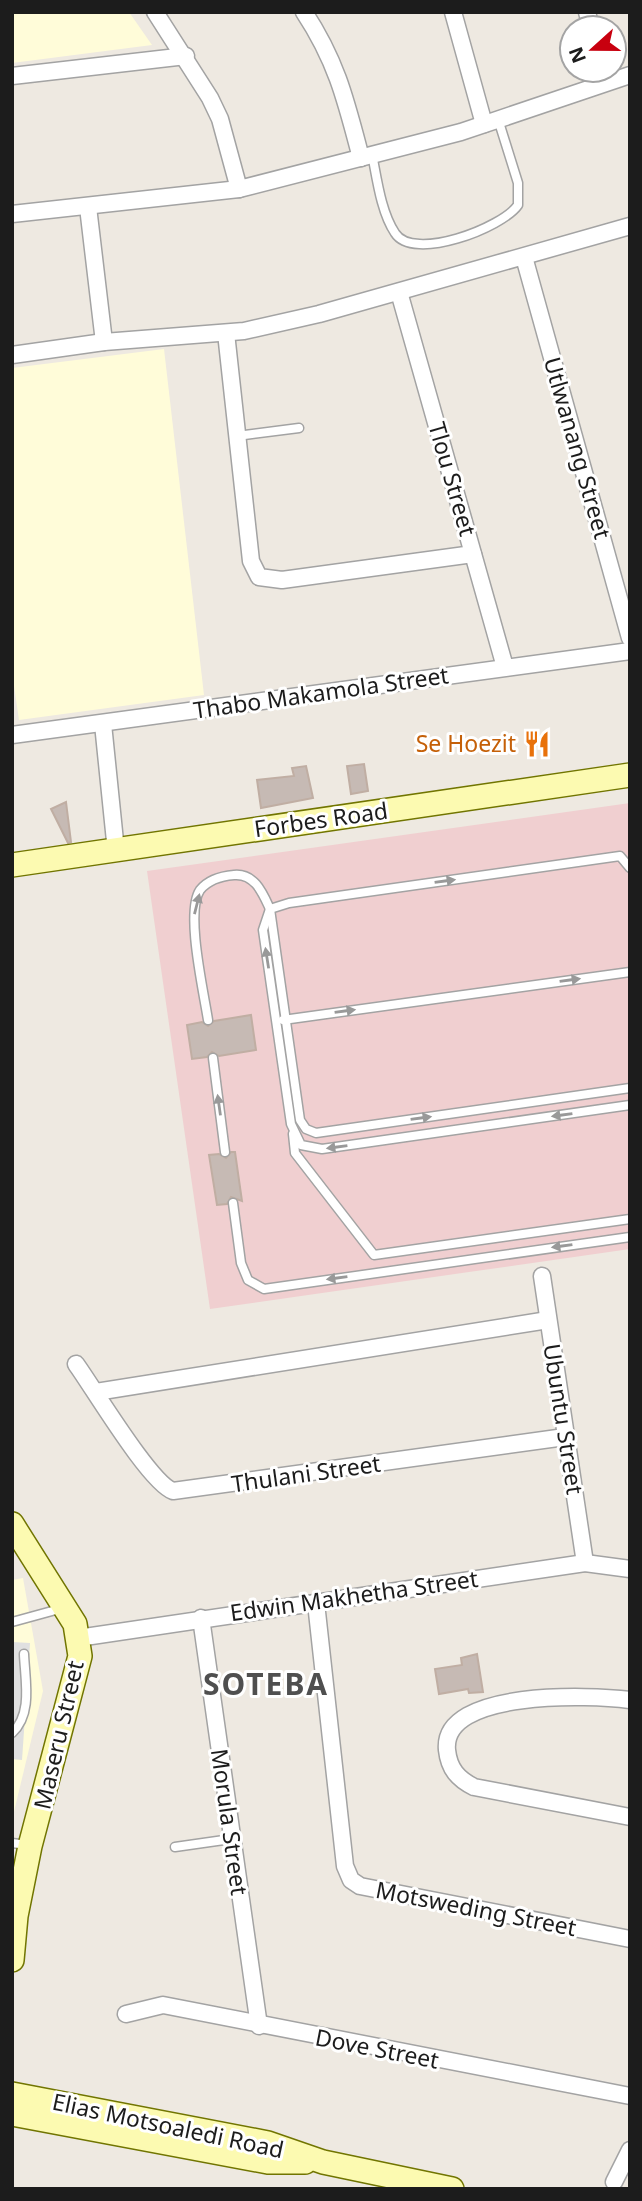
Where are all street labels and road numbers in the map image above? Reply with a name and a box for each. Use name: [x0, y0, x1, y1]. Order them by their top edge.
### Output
street label: Utlwanang Street: [537, 353, 619, 542]
street label: Tlou Street: [421, 418, 484, 539]
street label: Thabo Makamola Street: [191, 658, 451, 726]
street label: Forbes Road: [252, 794, 390, 844]
street label: Ubuntu Street: [536, 1341, 592, 1496]
street label: Thulani Street: [229, 1447, 383, 1499]
street label: Edwin Makhetha Street: [228, 1562, 480, 1628]
street label: Maseru Street: [25, 1657, 91, 1812]
street label: Morula Street: [204, 1747, 256, 1897]
street label: Motsweding Street: [373, 1873, 579, 1943]
street label: Dove Street: [313, 2020, 442, 2076]
street label: Elias Motsoaledi Road: [50, 2085, 287, 2165]

